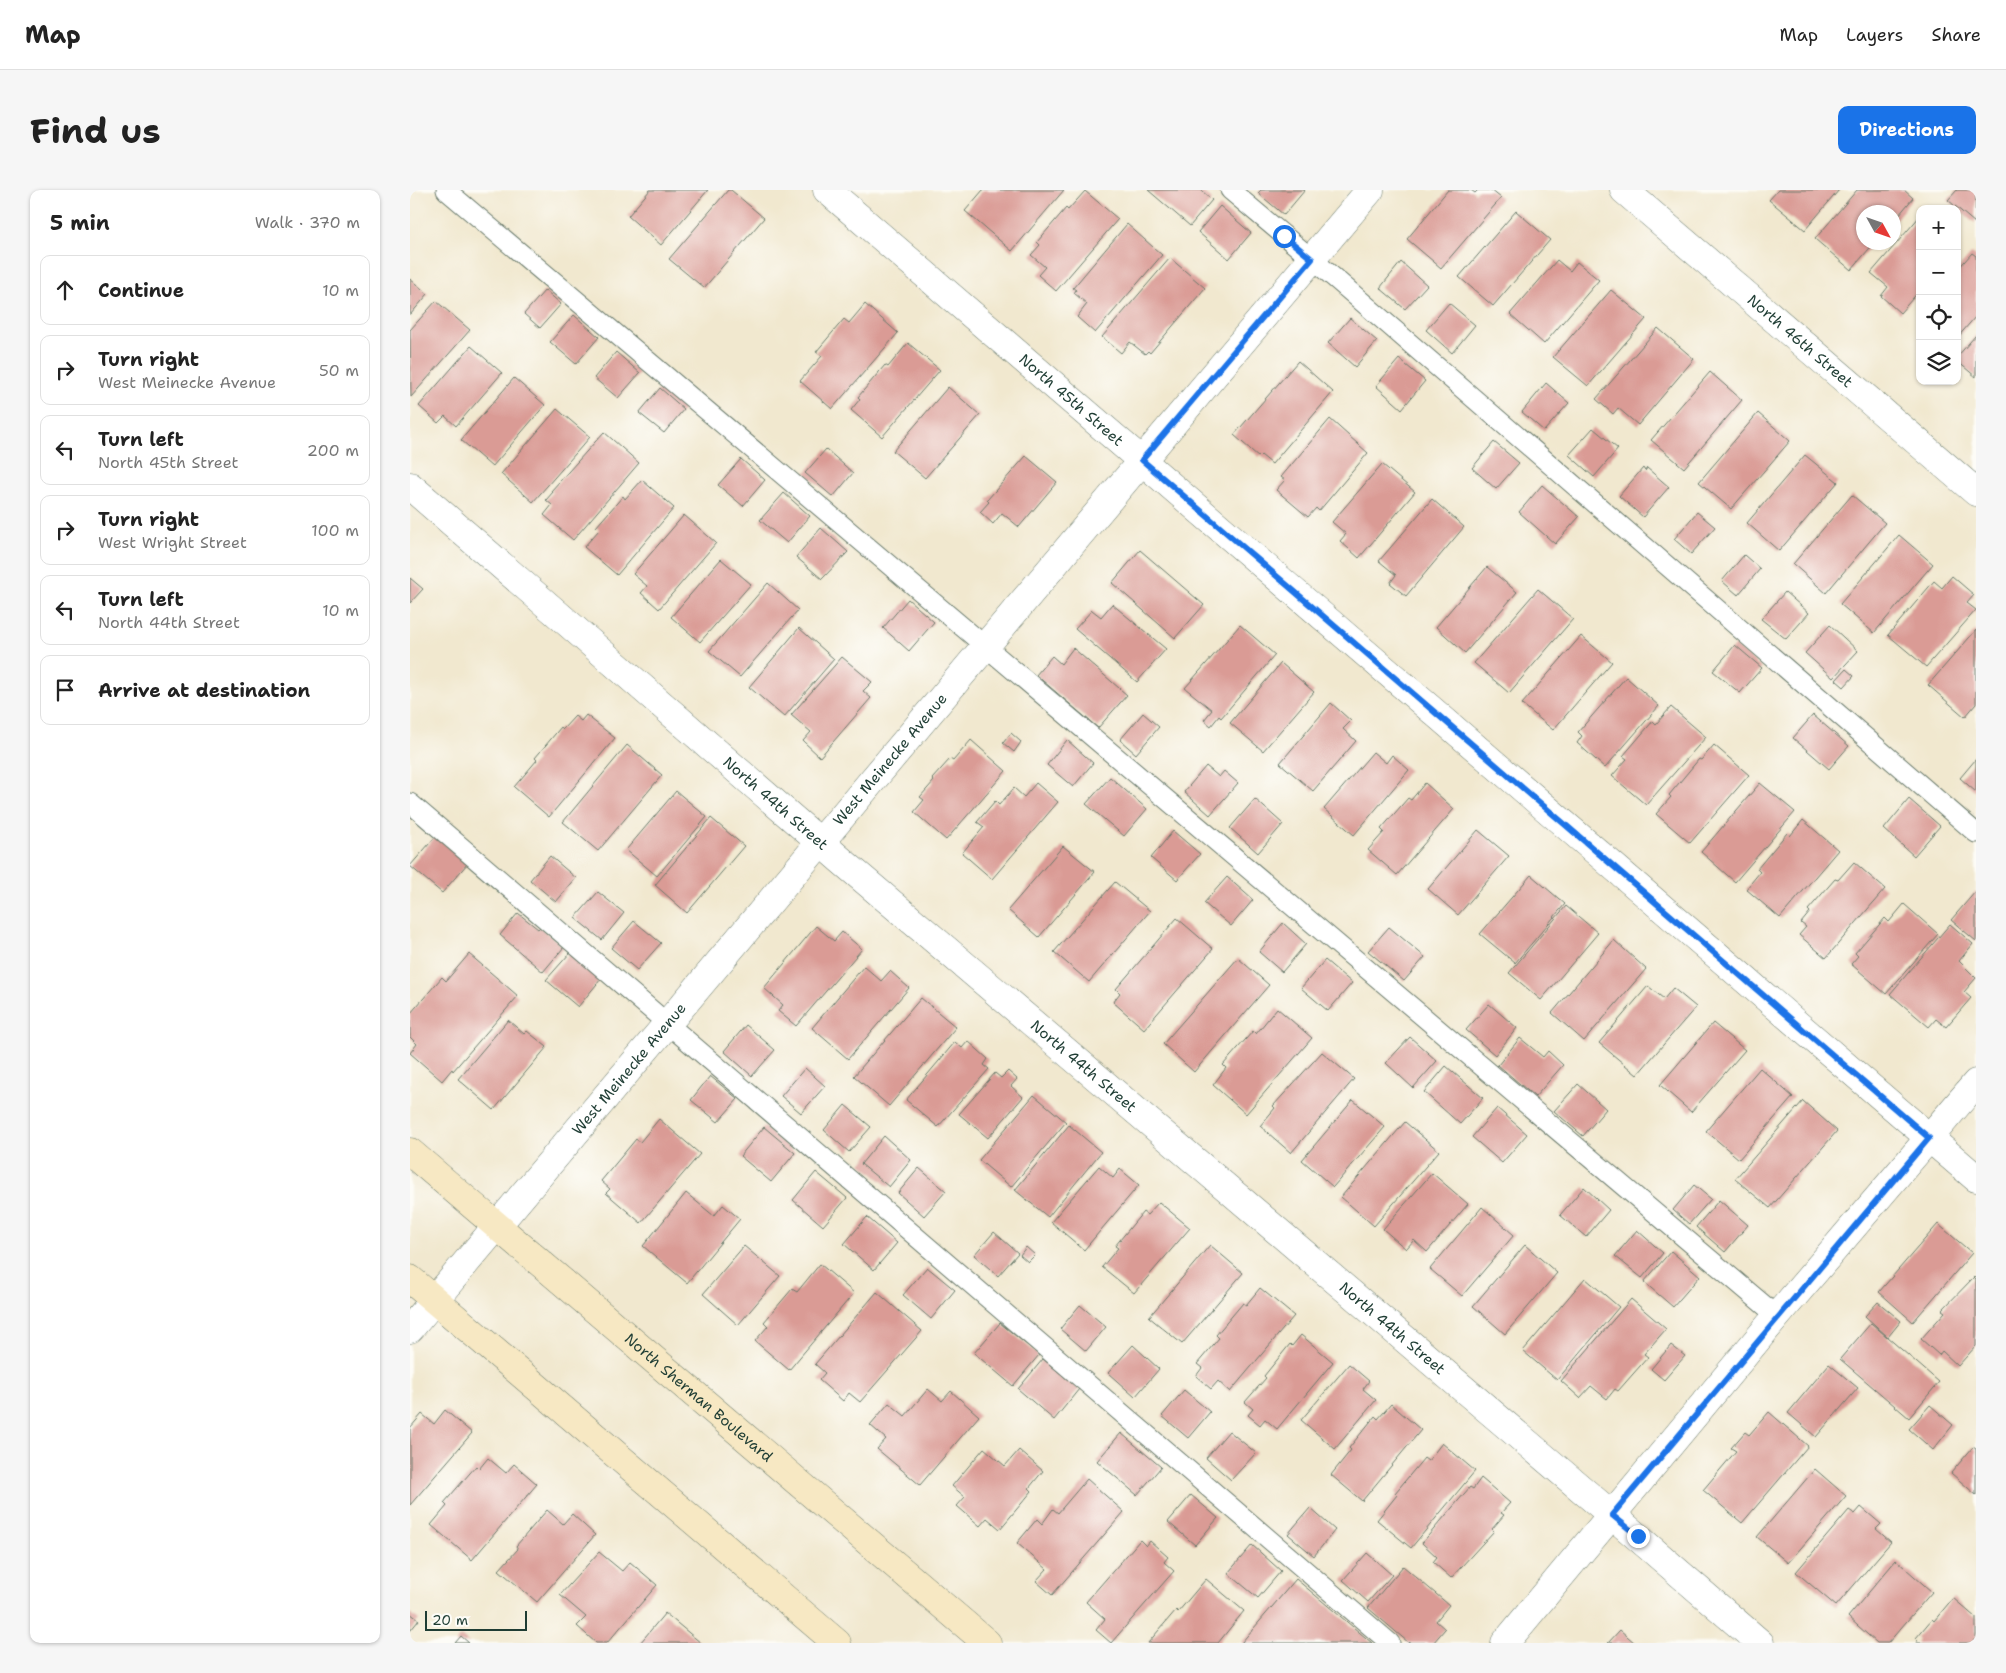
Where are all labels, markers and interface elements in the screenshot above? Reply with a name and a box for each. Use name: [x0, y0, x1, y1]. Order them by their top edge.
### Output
text: Map: [25, 19, 81, 51]
text: Map: [1780, 23, 1818, 47]
text: Layers: [1846, 23, 1903, 47]
text: Share: [1931, 23, 1981, 47]
button: Directions: [1838, 106, 1976, 154]
text: Find us: [30, 107, 161, 154]
north arrow: [1856, 205, 1901, 250]
map controls: [1916, 205, 1961, 385]
button: +: [1916, 205, 1961, 250]
text: 5 min: [50, 209, 110, 237]
text: Walk · 370 m: [255, 212, 360, 233]
route start: [1273, 225, 1296, 248]
button: −: [1916, 250, 1961, 295]
icon: ahead: [51, 276, 79, 304]
text: Continue: [98, 278, 184, 303]
text: 10 m: [322, 280, 359, 301]
street label: North 46th Street: [1743, 290, 1857, 392]
button: locate: [1916, 295, 1961, 340]
button: layers: [1916, 340, 1961, 385]
text: Turn right: [98, 347, 199, 372]
street label: North 45th Street: [1015, 349, 1128, 451]
icon: right: [51, 356, 79, 384]
text: 50 m: [319, 360, 359, 381]
text: West Meinecke Avenue: [98, 372, 276, 393]
text: Turn left: [98, 427, 184, 452]
icon: left: [51, 436, 79, 464]
text: 200 m: [307, 440, 359, 461]
text: North 45th Street: [98, 452, 239, 473]
text: Turn right: [98, 507, 199, 532]
icon: right: [51, 516, 79, 544]
text: 100 m: [311, 520, 359, 541]
text: West Wright Street: [98, 532, 247, 553]
text: Turn left: [98, 587, 184, 612]
icon: left: [51, 596, 79, 624]
text: 10 m: [322, 600, 359, 621]
text: North 44th Street: [98, 612, 240, 633]
icon: arrive: [51, 676, 79, 704]
text: Arrive at destination: [98, 678, 310, 703]
street label: West Meinecke Avenue: [829, 689, 952, 830]
street label: North 44th Street: [719, 752, 832, 855]
street label: West Meinecke Avenue: [568, 999, 691, 1139]
street label: North 44th Street: [1026, 1016, 1141, 1117]
street label: North 44th Street: [1335, 1278, 1449, 1379]
street label: North Sherman Boulevard: [620, 1329, 777, 1467]
route end: [1627, 1525, 1650, 1548]
scale bar: [425, 1608, 528, 1631]
text: 20 m: [432, 1611, 468, 1629]

